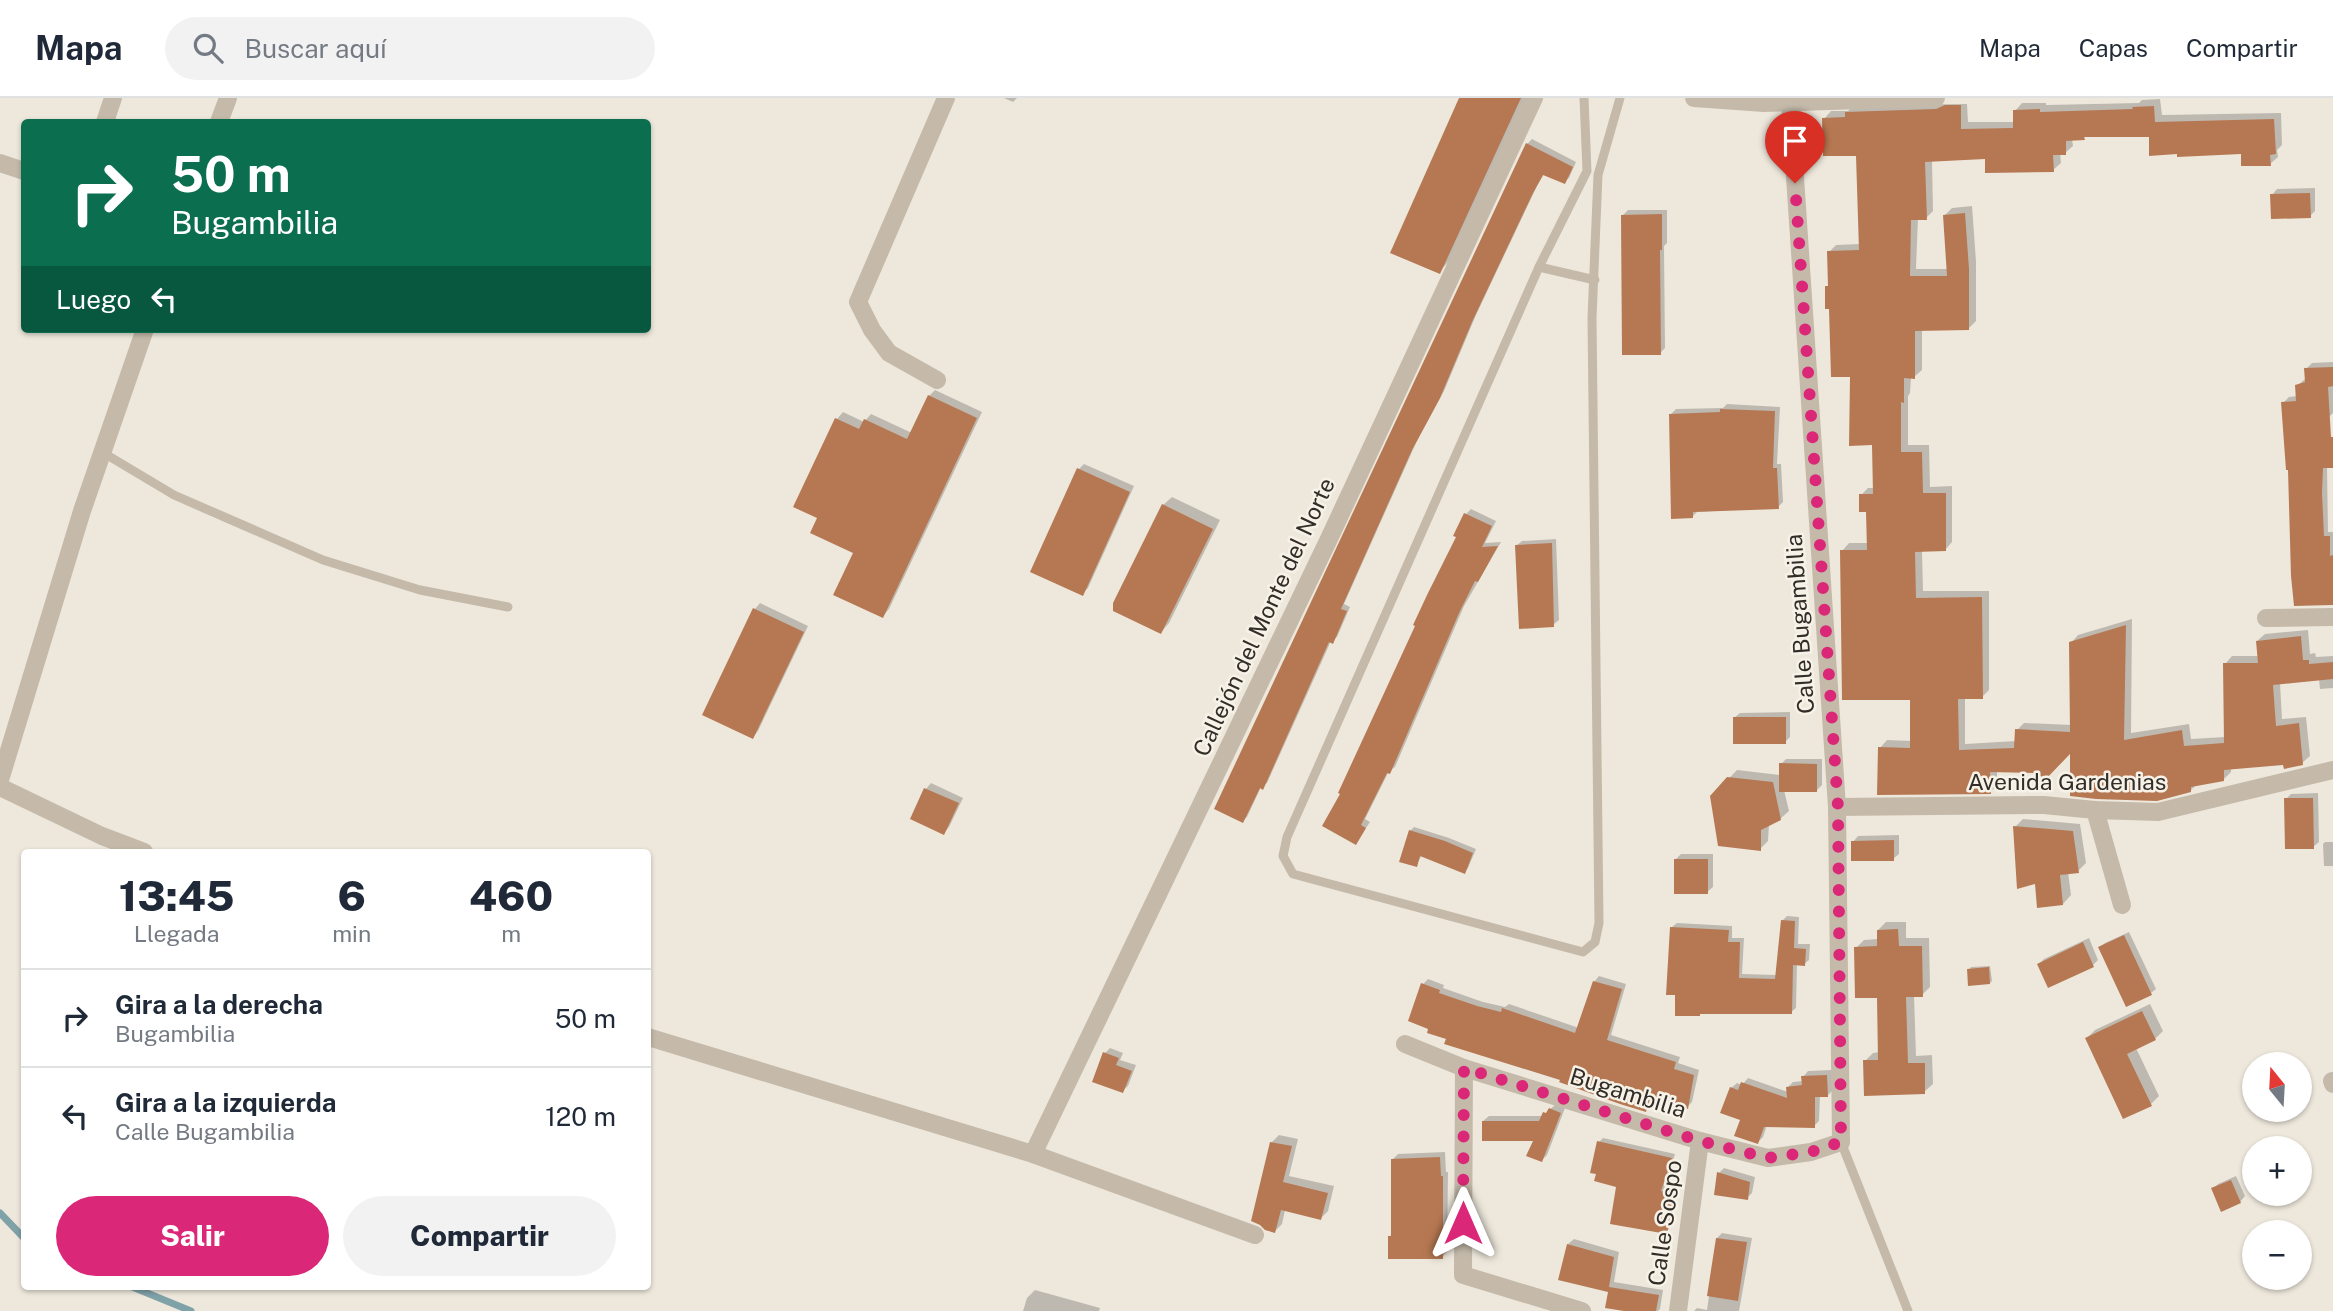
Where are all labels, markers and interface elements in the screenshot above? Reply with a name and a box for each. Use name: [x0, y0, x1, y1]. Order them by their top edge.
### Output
search box: [165, 17, 655, 80]
text: Mapa: [35, 29, 123, 67]
icon: search: [189, 29, 227, 67]
text: Buscar aquí: [245, 33, 386, 64]
text: Mapa: [1979, 34, 2041, 62]
text: Capas: [2079, 34, 2148, 62]
text: Compartir: [2186, 34, 2298, 62]
pin: [1765, 111, 1825, 183]
icon: arrive: [1776, 122, 1814, 160]
text: 50 m: [171, 145, 291, 203]
icon: right: [56, 147, 147, 238]
text: Bugambilia: [171, 204, 338, 241]
icon: left: [145, 280, 183, 318]
text: Luego: [56, 284, 131, 315]
street label: Callejón del Monte del Norte: [1187, 473, 1340, 760]
street label: Calle Bugambilia: [1780, 533, 1819, 715]
street label: Avenida Gardenias: [1968, 768, 2166, 795]
text: 13:45: [119, 871, 234, 920]
text: 6: [337, 871, 366, 920]
text: 460: [469, 871, 553, 920]
text: Llegada: [134, 920, 219, 947]
text: min: [332, 920, 371, 947]
text: m: [501, 920, 521, 947]
text: Gira a la derecha: [115, 989, 323, 1020]
icon: right: [56, 999, 94, 1037]
text: 50 m: [555, 1003, 616, 1034]
text: Bugambilia: [115, 1020, 235, 1047]
north arrow: [2242, 1052, 2312, 1122]
map controls: [2242, 1052, 2312, 1290]
street label: Bugambilia: [1567, 1062, 1690, 1123]
text: Gira a la izquierda: [115, 1087, 337, 1118]
icon: left: [56, 1097, 94, 1135]
text: 120 m: [545, 1101, 616, 1132]
text: Calle Bugambilia: [115, 1118, 295, 1145]
button: +: [2242, 1136, 2312, 1206]
street label: Calle Sospo: [1642, 1158, 1687, 1287]
position arrow: [1426, 1186, 1500, 1260]
button: Salir: [56, 1196, 329, 1276]
button: Compartir: [343, 1196, 616, 1276]
button: −: [2242, 1220, 2312, 1290]

